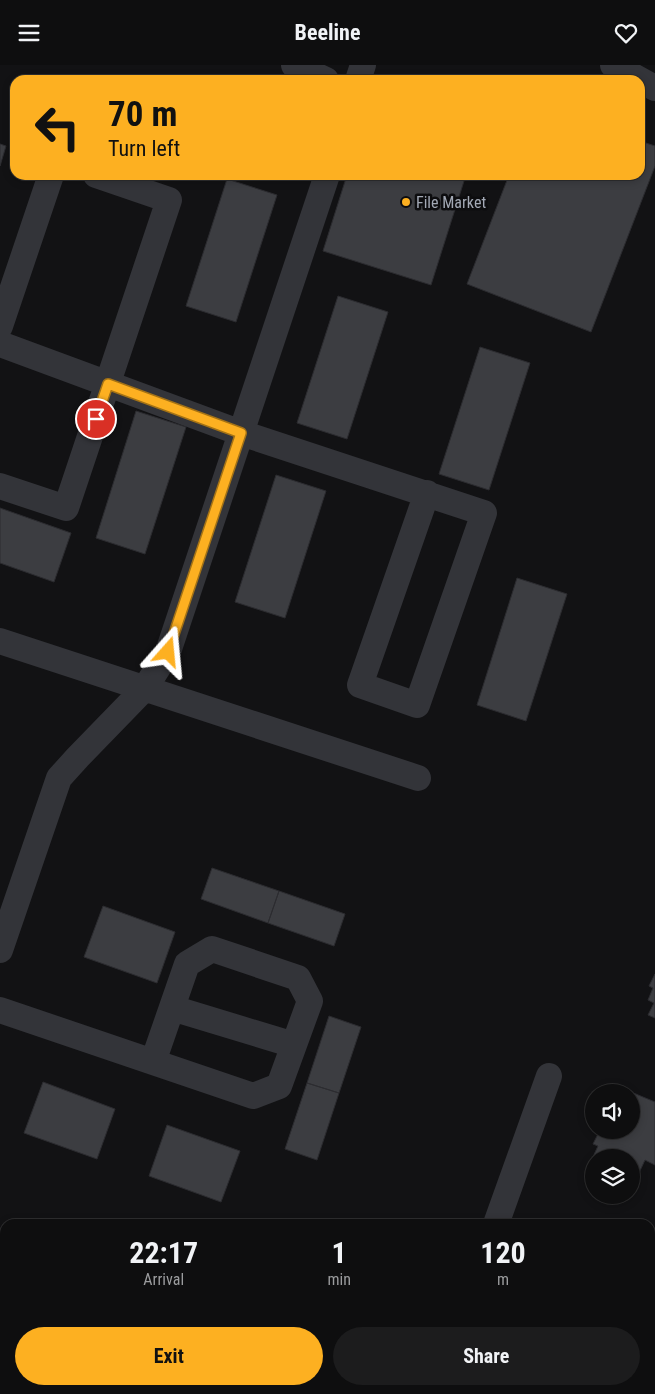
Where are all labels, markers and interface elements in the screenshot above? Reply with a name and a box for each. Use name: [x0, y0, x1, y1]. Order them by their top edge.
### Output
icon: menu: [15, 19, 43, 47]
icon: heart: [612, 19, 640, 47]
text: Beeline: [295, 20, 360, 45]
text: 70 m: [108, 94, 177, 135]
icon: left: [25, 95, 90, 160]
text: Turn left: [108, 136, 180, 161]
place label: File Market: [416, 193, 486, 212]
marker: File Market: [400, 196, 412, 208]
pin: [75, 398, 117, 440]
icon: arrive: [82, 405, 110, 433]
position arrow: [141, 625, 193, 677]
map controls: [585, 1084, 640, 1204]
button: sound: [585, 1084, 640, 1139]
button: layers: [585, 1149, 640, 1204]
text: 22:17: [129, 1235, 198, 1270]
text: 1: [332, 1235, 347, 1270]
text: 120: [480, 1235, 526, 1270]
text: Arrival: [143, 1270, 184, 1289]
text: min: [327, 1270, 351, 1289]
text: m: [497, 1270, 509, 1289]
button: Exit: [15, 1327, 323, 1385]
button: Share: [333, 1327, 640, 1385]

